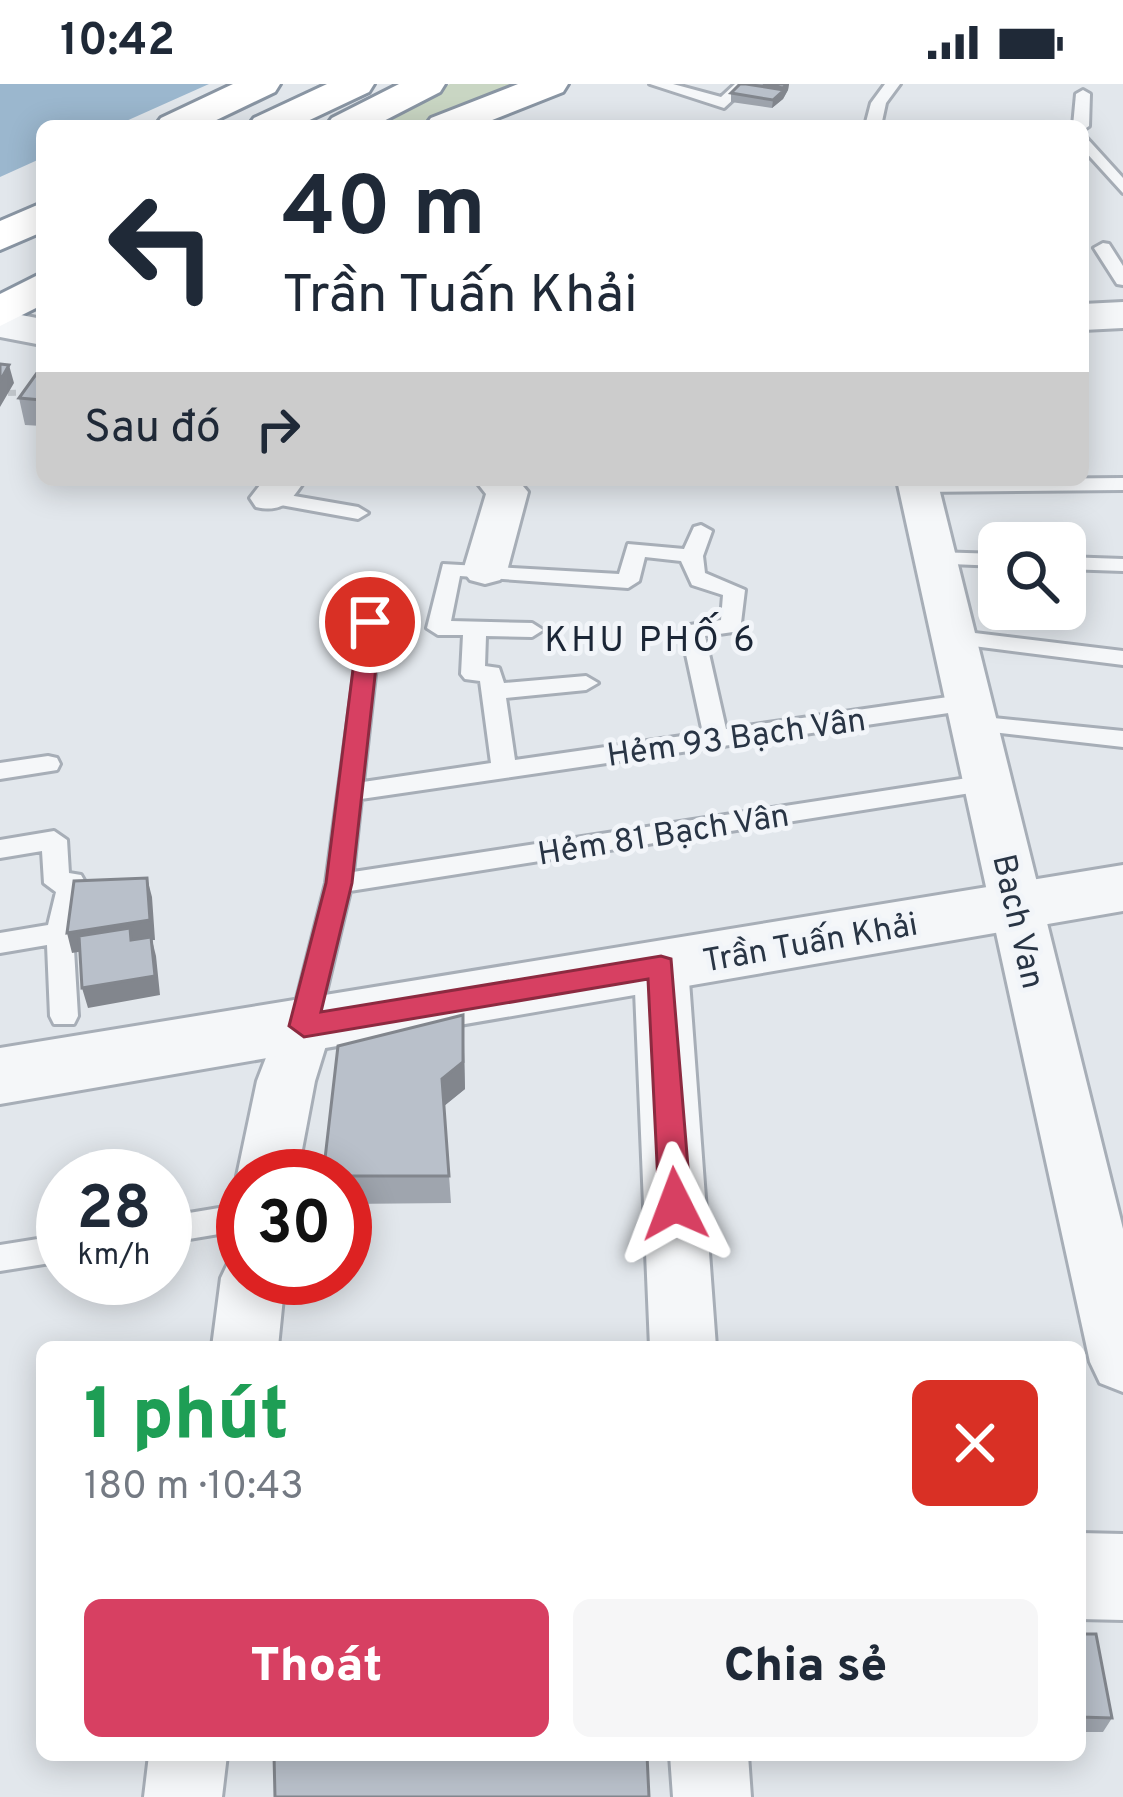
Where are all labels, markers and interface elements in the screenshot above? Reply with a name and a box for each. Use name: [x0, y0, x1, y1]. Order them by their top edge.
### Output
text: 10:42: [60, 14, 175, 71]
text: 40 m: [282, 159, 486, 265]
icon: left: [84, 168, 240, 324]
text: Trần Tuấn Khải: [282, 263, 638, 332]
icon: right: [245, 396, 311, 462]
text: Sau đó: [84, 401, 221, 458]
map controls: [978, 522, 1086, 630]
button: search: [978, 522, 1086, 630]
pin: [319, 571, 421, 673]
icon: arrive: [337, 589, 403, 655]
district label: KHU PHỐ 6: [544, 612, 758, 665]
street label: Hẻm 93 Bạch Vân: [604, 701, 869, 779]
street label: Hẻm 81 Bạch Vân: [535, 796, 792, 878]
street label: Bach Van: [980, 850, 1052, 993]
street label: Trần Tuấn Khải: [700, 905, 921, 984]
position arrow: [612, 1141, 738, 1267]
speed limit sign: 30: [216, 1149, 372, 1305]
text: 28: [77, 1174, 151, 1250]
text: km/h: [78, 1238, 150, 1275]
text: 1 phút: [84, 1373, 289, 1465]
button: close: [912, 1380, 1038, 1506]
text: 180 m · 10:43: [84, 1464, 304, 1513]
button: Thoát: [84, 1599, 549, 1737]
button: Chia sẻ: [573, 1599, 1038, 1737]

